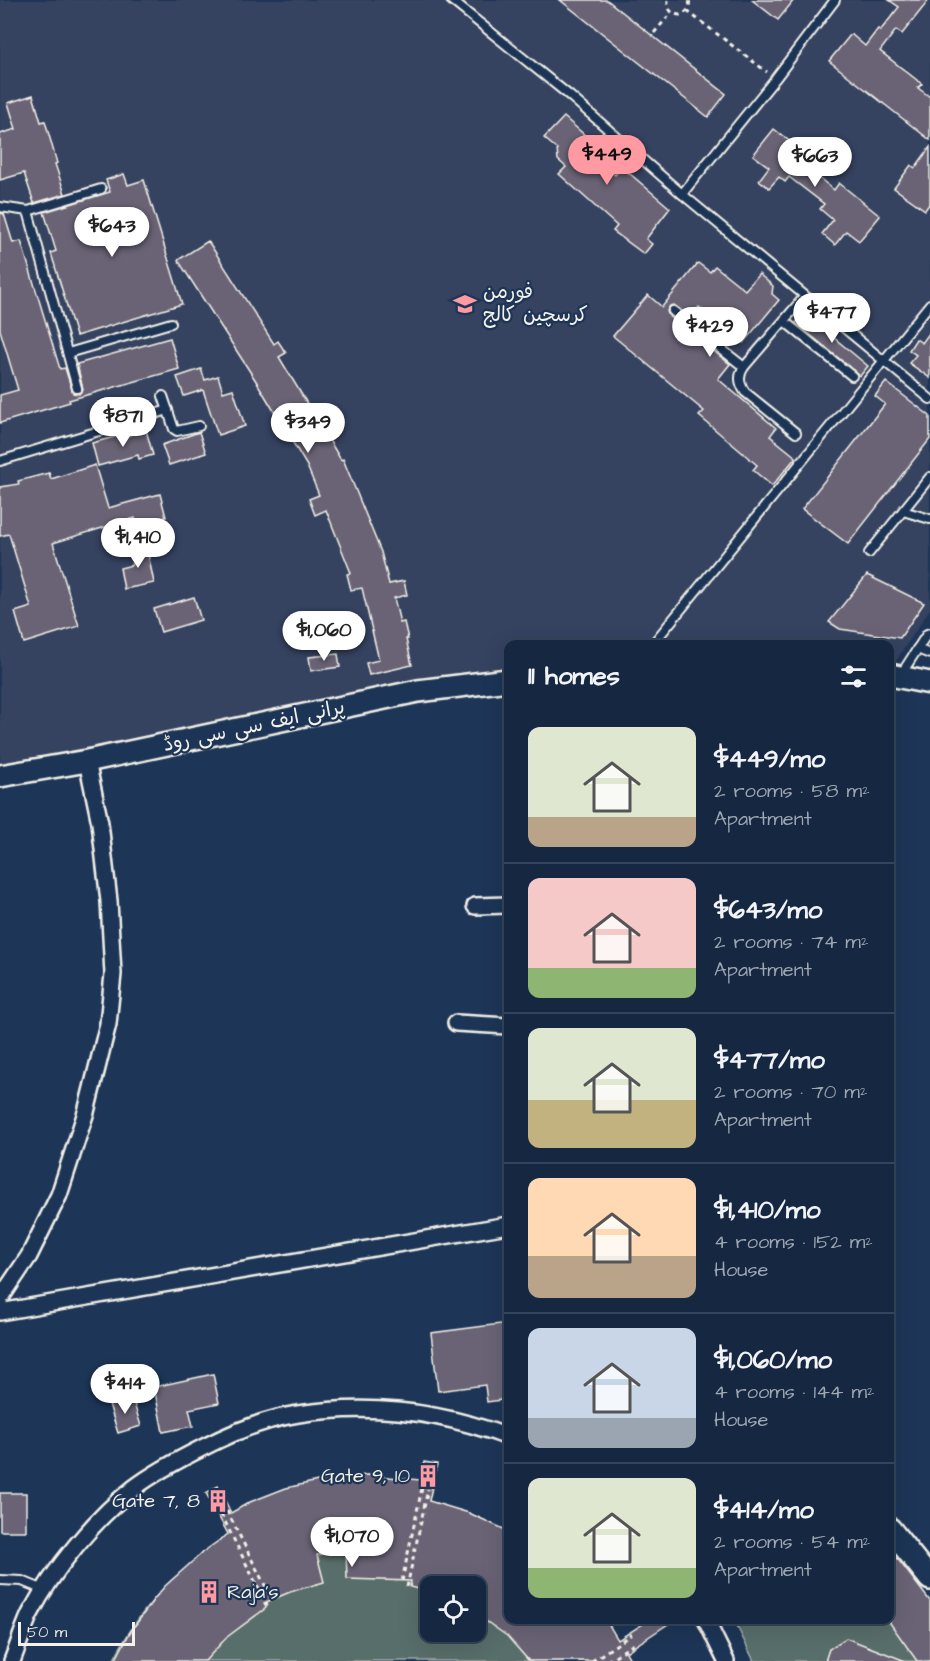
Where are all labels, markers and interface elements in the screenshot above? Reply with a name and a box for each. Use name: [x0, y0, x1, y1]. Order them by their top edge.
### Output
pin: $449: [571, 135, 643, 186]
pin: $663: [779, 137, 851, 188]
text: $449: [582, 140, 632, 168]
text: $663: [792, 142, 838, 170]
pin: $643: [76, 207, 148, 258]
text: $643: [88, 212, 136, 240]
place label: فورمن کرسچین کالج: [483, 278, 588, 329]
school or university icon: فورمن کرسچین کالج: [452, 291, 478, 317]
pin: $477: [796, 293, 868, 344]
text: $477: [807, 298, 857, 326]
pin: $429: [674, 307, 746, 358]
text: $429: [686, 312, 734, 340]
pin: $871: [87, 397, 159, 448]
text: $871: [104, 402, 142, 430]
pin: $349: [272, 403, 344, 454]
text: $349: [285, 408, 331, 436]
pin: $1,410: [89, 518, 187, 569]
text: $1,410: [115, 523, 161, 551]
pin: $1,060: [275, 611, 373, 662]
text: $1,060: [296, 616, 352, 644]
text: 11 homes: [528, 658, 620, 694]
icon: filters: [837, 660, 870, 693]
street label: پرانی ایف سی سی روڈ: [161, 693, 347, 759]
text: $449/mo: [714, 741, 825, 777]
icon: home: [576, 751, 648, 823]
text: 2 rooms · 58 m²: [714, 777, 870, 805]
text: Apartment: [714, 805, 812, 833]
text: $643/mo: [714, 892, 822, 928]
icon: home: [576, 902, 648, 974]
text: 2 rooms · 74 m²: [714, 928, 868, 956]
text: Apartment: [714, 956, 812, 984]
text: $477/mo: [714, 1042, 825, 1078]
icon: home: [576, 1052, 648, 1124]
text: 2 rooms · 70 m²: [714, 1078, 867, 1106]
text: Apartment: [714, 1106, 812, 1134]
text: $1,410/mo: [714, 1192, 821, 1228]
icon: home: [576, 1202, 648, 1274]
text: 4 rooms · 152 m²: [714, 1228, 873, 1256]
text: House: [714, 1256, 768, 1284]
text: $1,060/mo: [714, 1342, 832, 1378]
icon: home: [576, 1352, 648, 1424]
pin: $414: [89, 1364, 161, 1415]
text: $414: [105, 1369, 145, 1397]
text: 4 rooms · 144 m²: [714, 1378, 874, 1406]
text: House: [714, 1406, 768, 1434]
place label: Gate 9, 10: [321, 1462, 410, 1490]
building icon: Gate 9, 10: [415, 1463, 441, 1489]
place label: Gate 7, 8: [112, 1487, 200, 1515]
building icon: Gate 7, 8: [205, 1488, 231, 1514]
text: $414/mo: [714, 1492, 814, 1528]
icon: home: [576, 1502, 648, 1574]
pin: $1,070: [303, 1517, 401, 1568]
text: $1,070: [325, 1522, 379, 1550]
text: 2 rooms · 54 m²: [714, 1528, 870, 1556]
text: Apartment: [714, 1556, 812, 1584]
map controls: [420, 1576, 486, 1642]
button: locate: [420, 1576, 486, 1642]
place label: Raja's: [227, 1578, 278, 1606]
building icon: Raja's: [196, 1579, 222, 1605]
scale bar: [18, 1619, 135, 1646]
text: 50 m: [27, 1621, 67, 1643]

